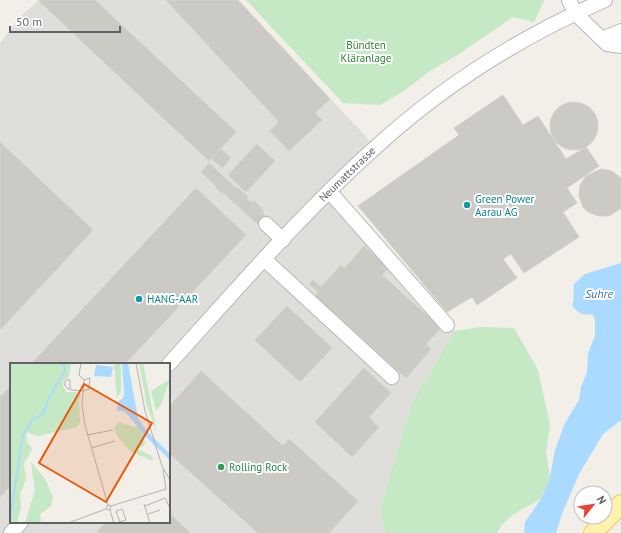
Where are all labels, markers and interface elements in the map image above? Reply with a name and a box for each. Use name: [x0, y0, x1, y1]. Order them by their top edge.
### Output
scale bar: [10, 8, 120, 34]
text: 50 m: [16, 14, 42, 29]
park label: Bündten Kläranlage: [341, 38, 392, 65]
street label: Neumattstrasse: [316, 143, 378, 204]
place label: Green Power Aarau AG: [475, 192, 535, 219]
marker: Green Power Aarau AG: [462, 200, 472, 210]
water label: Suhre: [585, 286, 613, 301]
place label: HANG-AAR: [147, 292, 199, 306]
marker: HANG-AAR: [134, 294, 144, 304]
inset map: [10, 363, 170, 523]
place label: Rolling Rock: [229, 460, 288, 474]
marker: Rolling Rock: [216, 462, 226, 472]
north arrow: [573, 485, 613, 525]
text: N: [594, 493, 610, 507]

